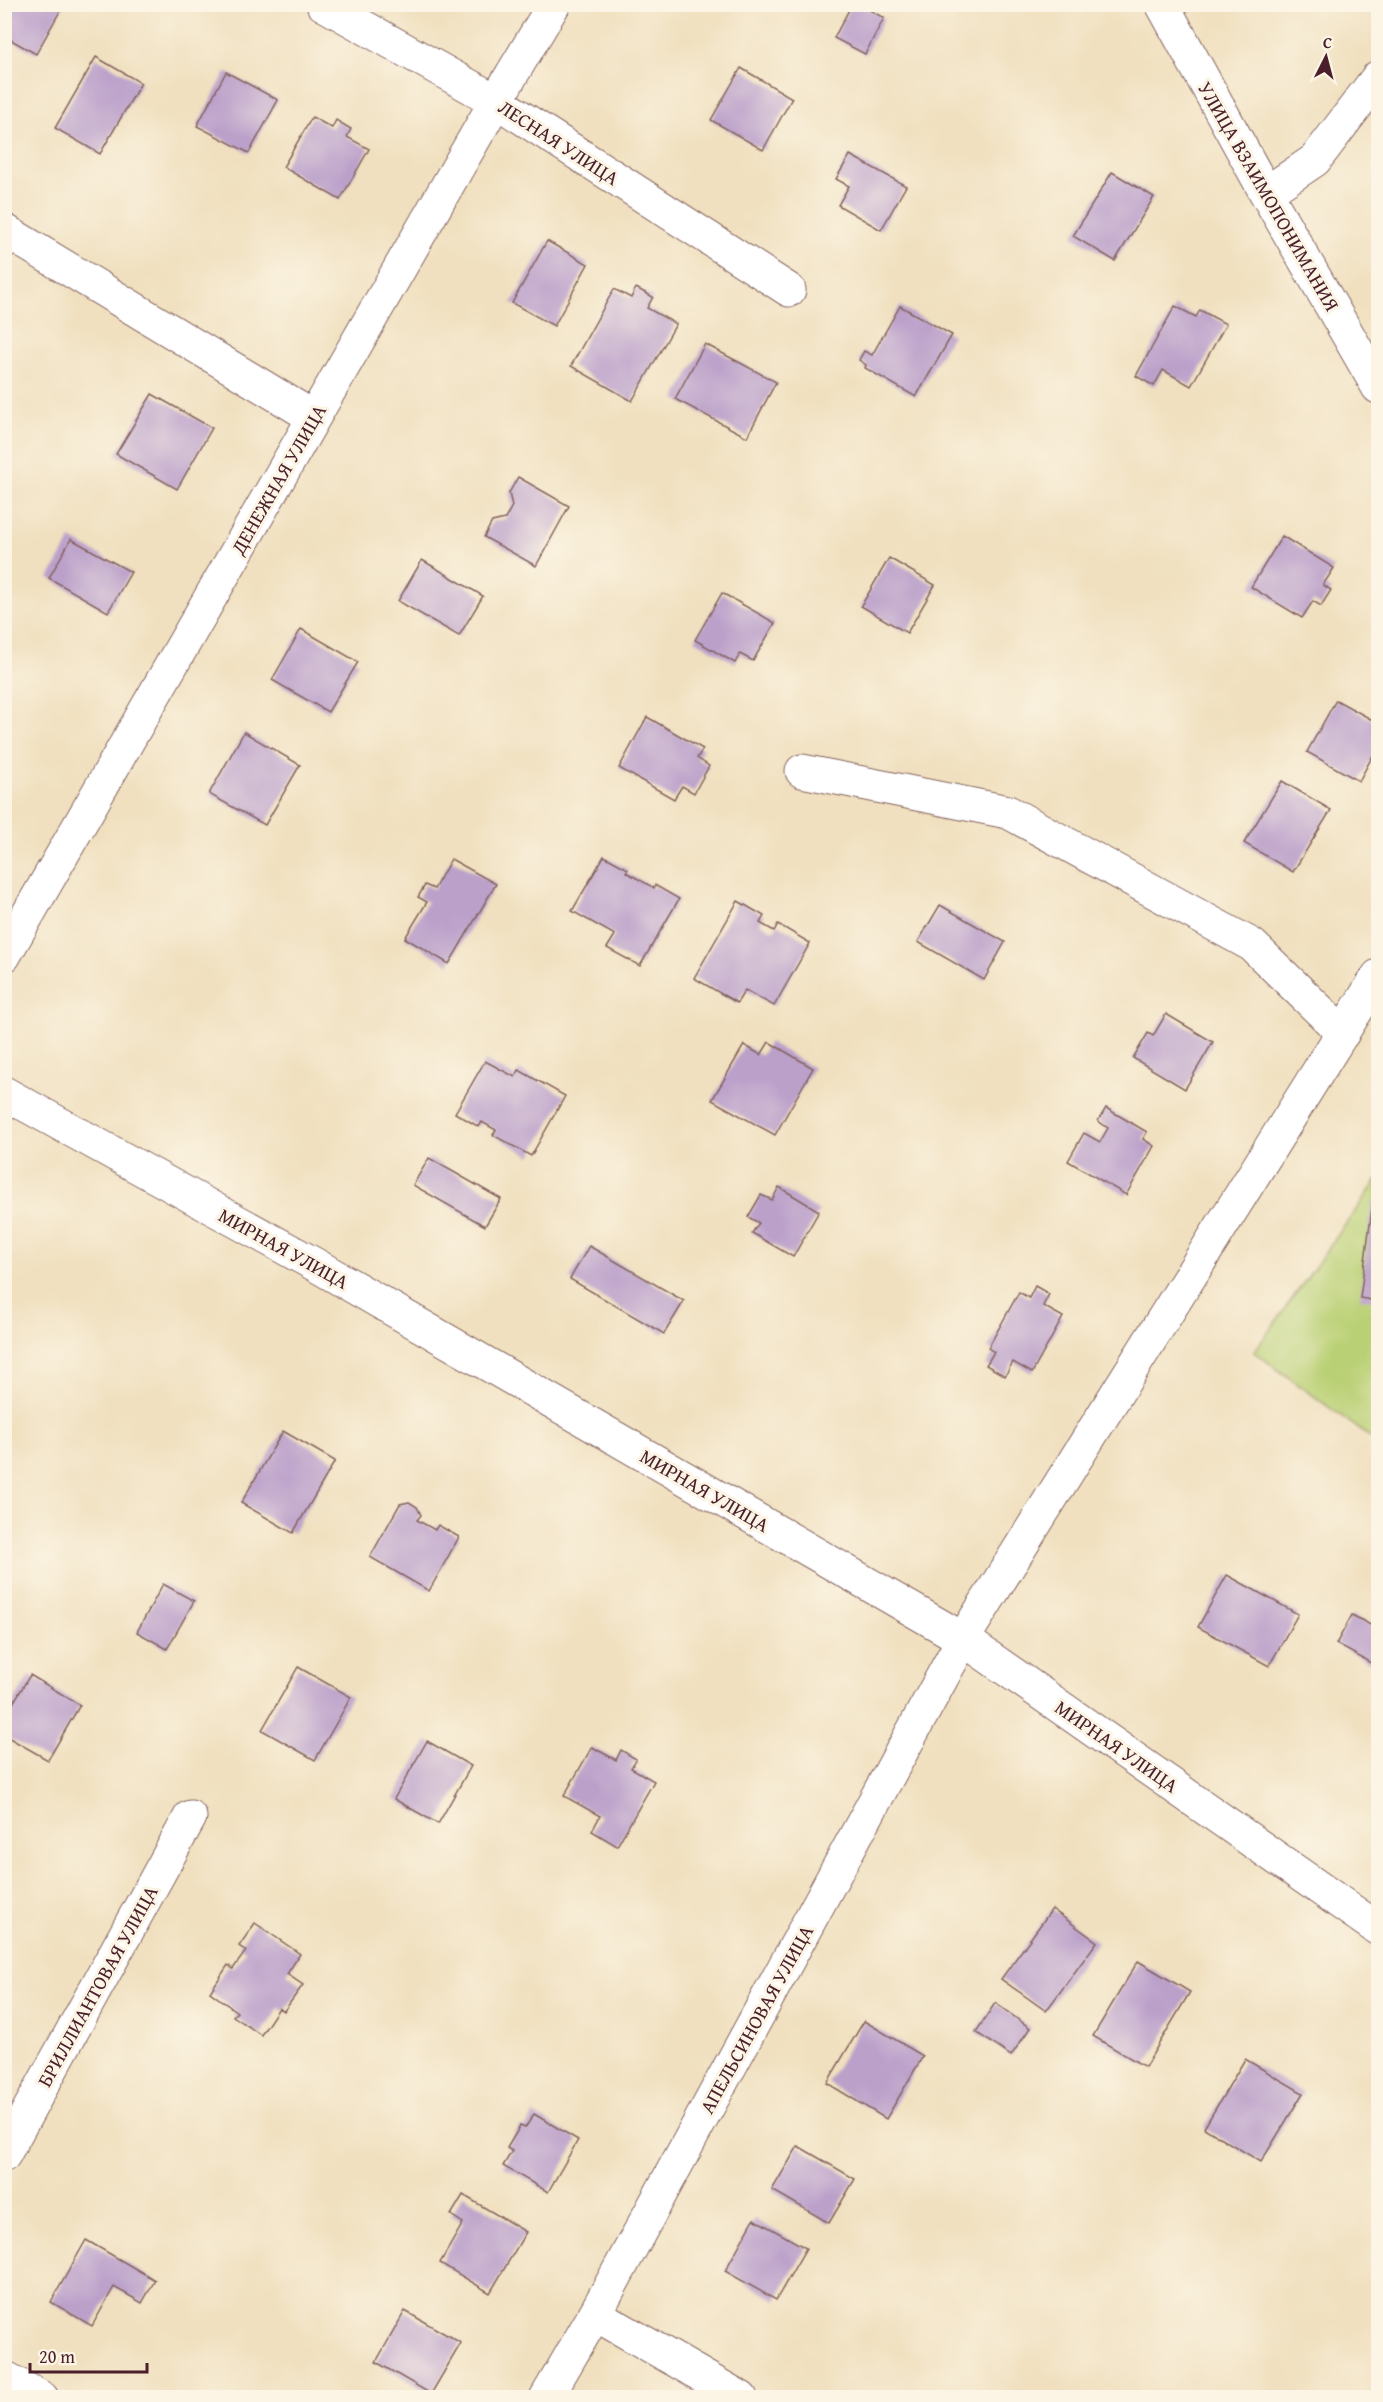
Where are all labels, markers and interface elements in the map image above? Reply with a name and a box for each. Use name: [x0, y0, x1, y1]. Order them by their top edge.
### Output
north arrow: [1296, 27, 1356, 87]
text: С: [1322, 30, 1333, 54]
street label: УЛИЦА ВЗАИМОПОНИМАНИЯ: [1191, 76, 1347, 317]
street label: ЛЕСНАЯ УЛИЦА: [493, 92, 625, 192]
street label: ДЕНЕЖНАЯ УЛИЦА: [223, 399, 333, 560]
street label: МИРНАЯ УЛИЦА: [214, 1200, 354, 1296]
street label: МИРНАЯ УЛИЦА: [635, 1441, 775, 1539]
street label: МИРНАЯ УЛИЦА: [1049, 1693, 1185, 1799]
street label: БРИЛЛИАНТОВАЯ УЛИЦА: [29, 1880, 165, 2092]
street label: АПЕЛЬСИНОВАЯ УЛИЦА: [692, 1919, 820, 2119]
scale bar: [30, 2336, 147, 2374]
text: 20 m: [39, 2343, 75, 2370]

